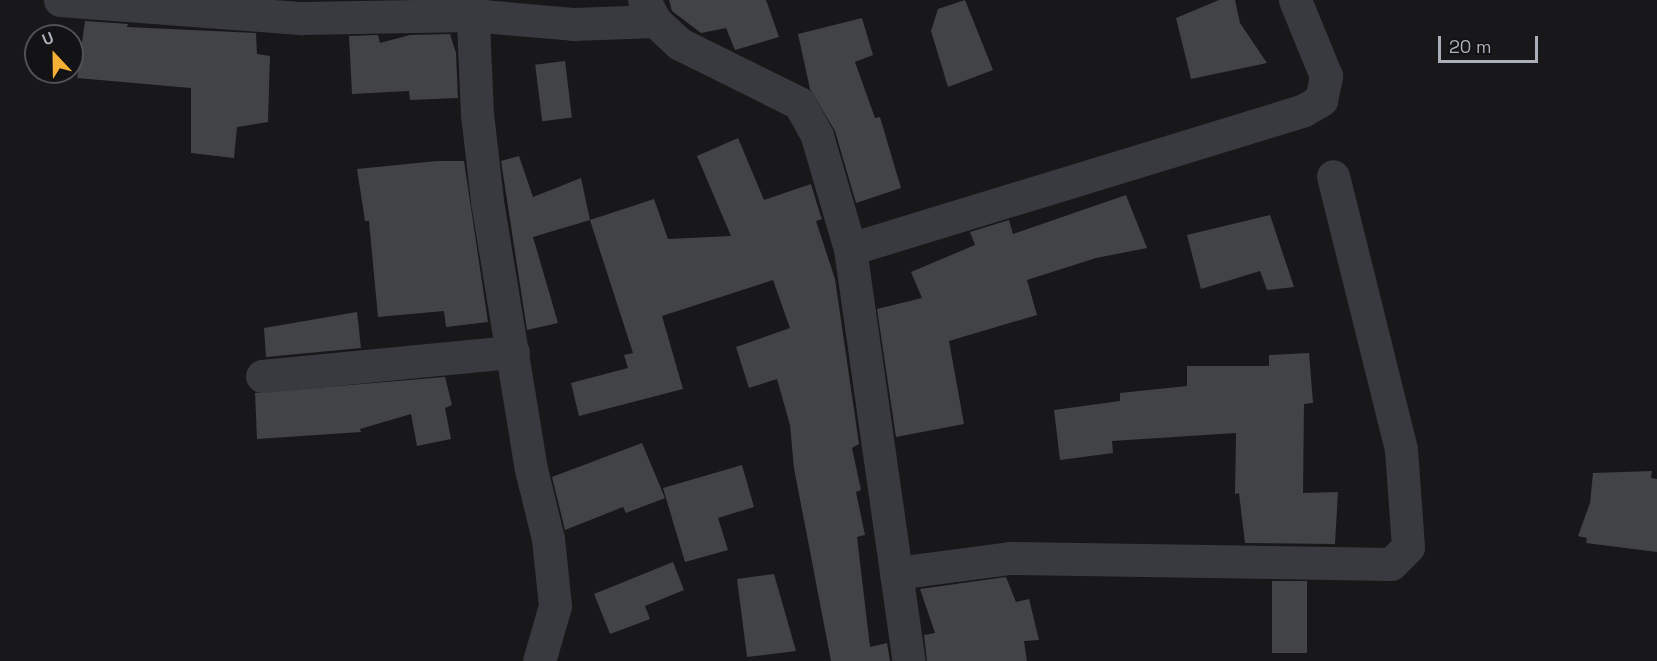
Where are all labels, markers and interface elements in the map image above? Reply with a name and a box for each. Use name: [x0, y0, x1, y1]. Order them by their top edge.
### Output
north arrow: [24, 24, 84, 84]
scale bar: [1441, 24, 1542, 62]
text: U: [39, 27, 57, 50]
text: 20 m: [1449, 35, 1492, 58]

